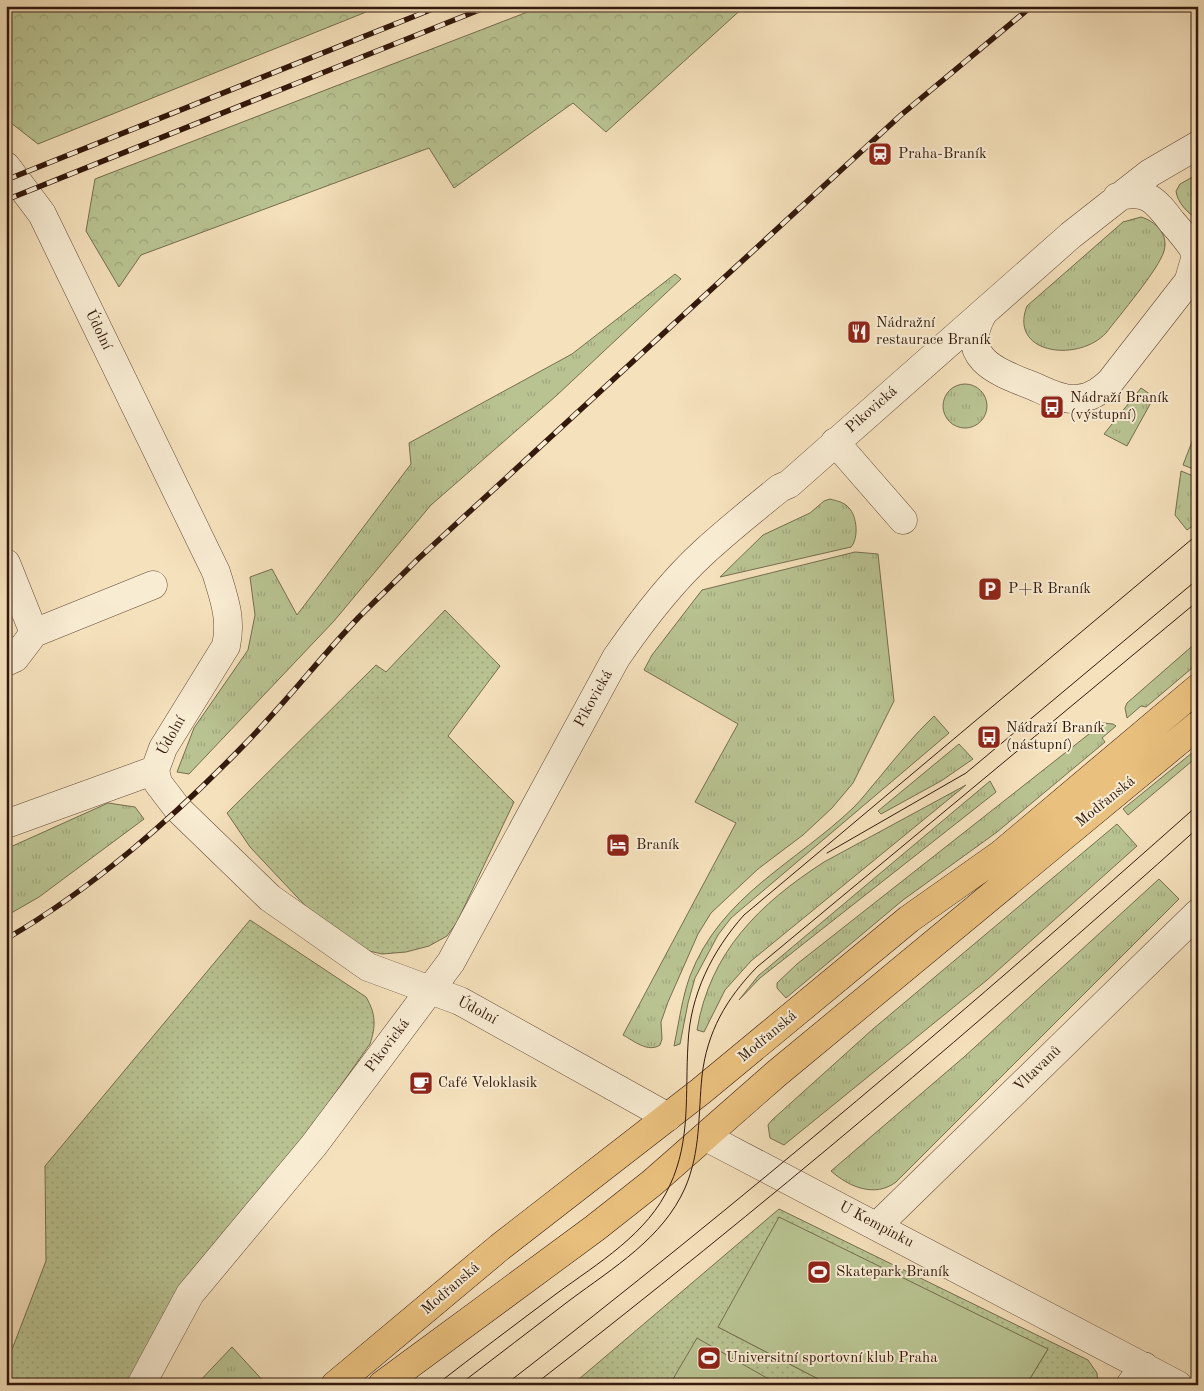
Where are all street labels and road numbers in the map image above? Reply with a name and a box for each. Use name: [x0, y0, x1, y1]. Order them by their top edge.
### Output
street label: Údolní: [82, 306, 118, 353]
street label: Pikovická: [843, 383, 901, 436]
street label: Pikovická: [572, 667, 616, 730]
street label: Údolní: [152, 711, 189, 758]
street label: Modřanská: [1074, 773, 1139, 830]
street label: Údolní: [455, 991, 502, 1028]
street label: Modřanská: [736, 1008, 801, 1066]
street label: Pikovická: [363, 1016, 413, 1076]
street label: Vltavanů: [1012, 1043, 1064, 1095]
street label: U Kempinku: [836, 1199, 916, 1251]
street label: Modřanská: [419, 1260, 483, 1318]

